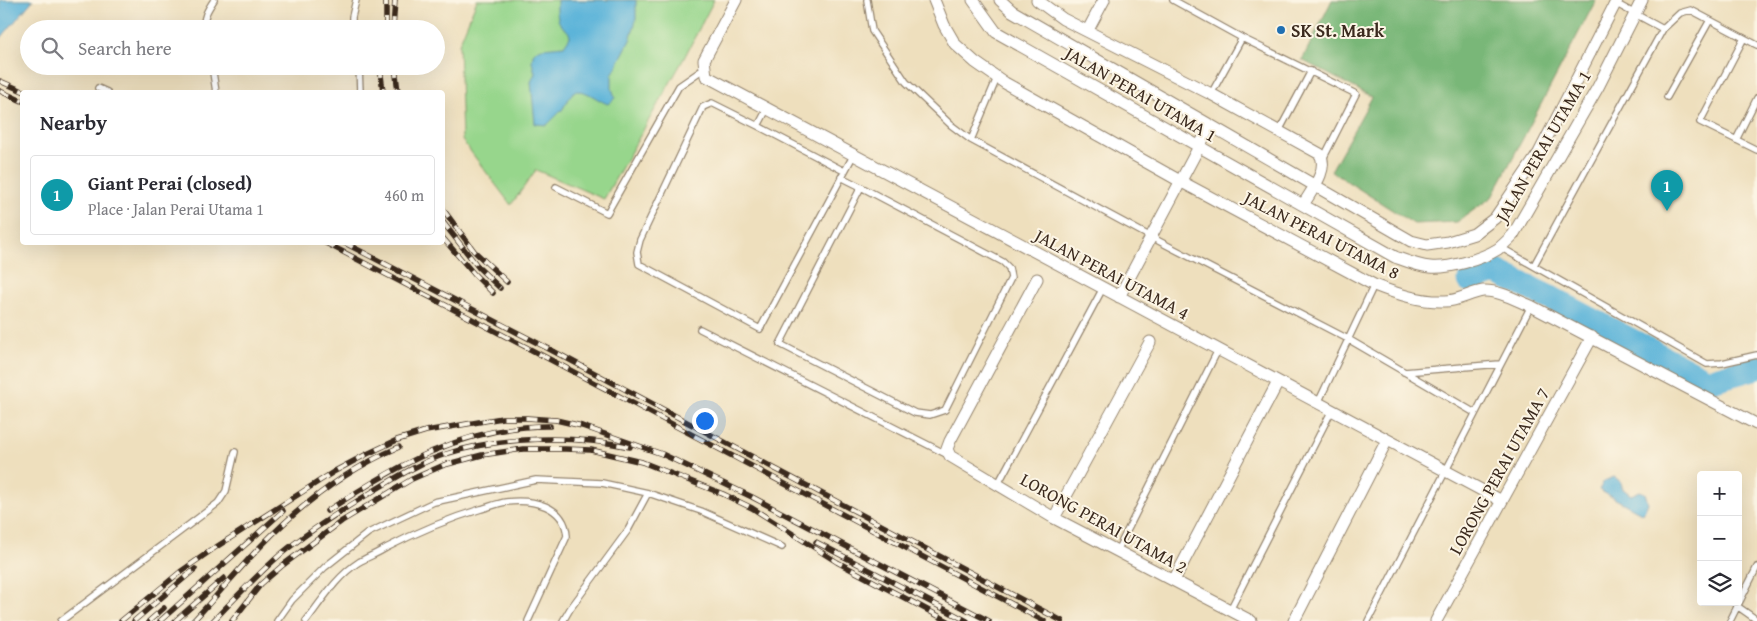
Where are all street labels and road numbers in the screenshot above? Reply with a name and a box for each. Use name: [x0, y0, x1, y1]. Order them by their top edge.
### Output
street label: JALAN PERAI UTAMA 1: [1058, 38, 1222, 149]
street label: JALAN PERAI UTAMA 1: [1487, 65, 1598, 229]
street label: JALAN PERAI UTAMA 8: [1238, 183, 1405, 286]
street label: JALAN PERAI UTAMA 4: [1028, 221, 1194, 326]
street label: LORONG PERAI UTAMA 7: [1442, 383, 1556, 559]
street label: LORONG PERAI UTAMA 2: [1016, 466, 1192, 580]

